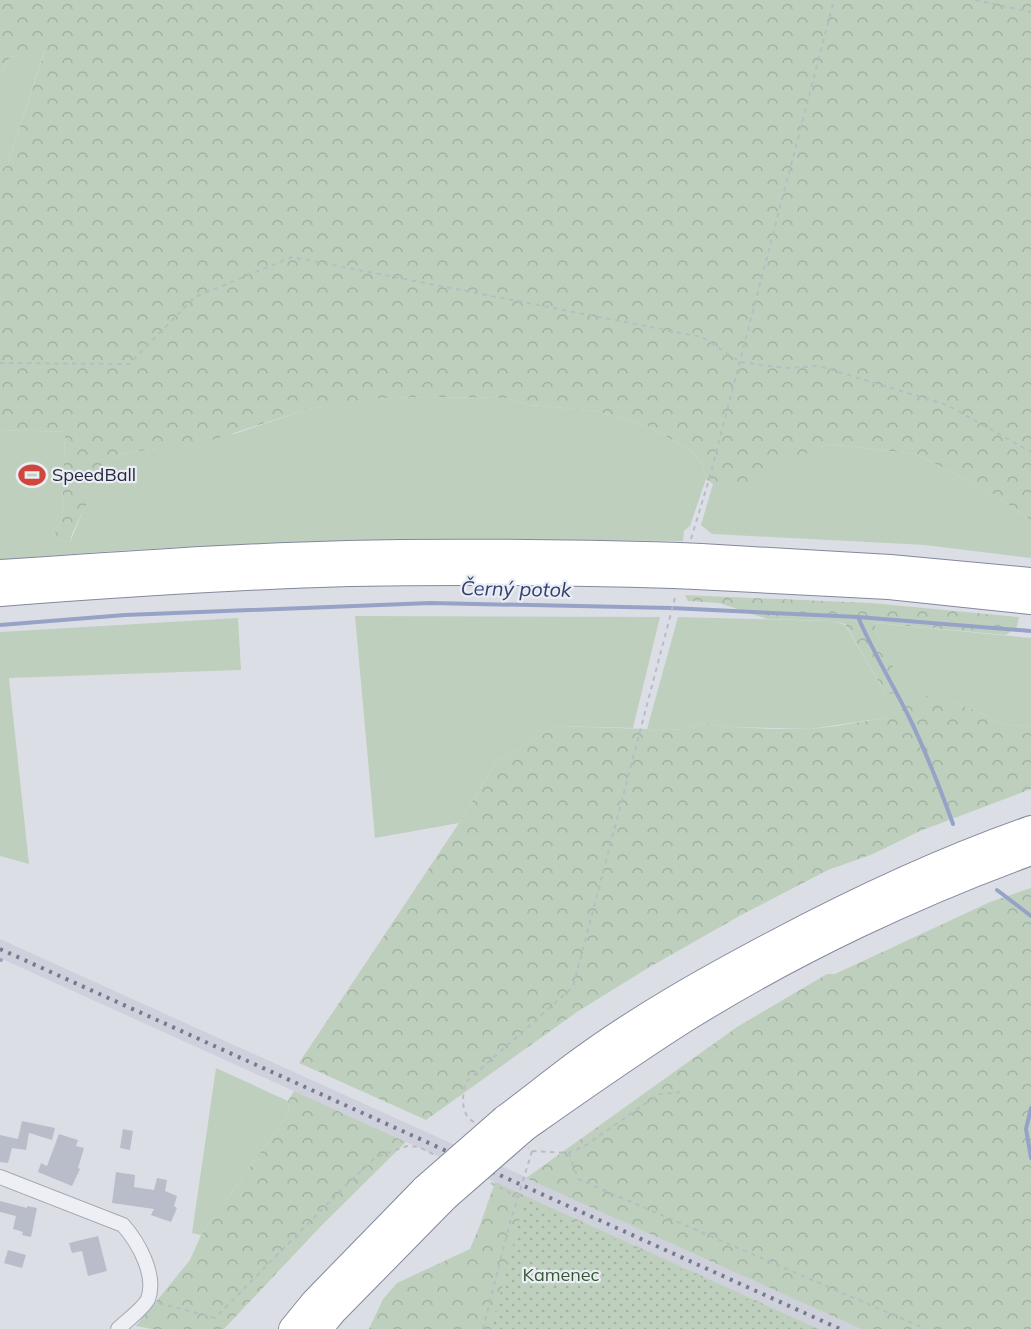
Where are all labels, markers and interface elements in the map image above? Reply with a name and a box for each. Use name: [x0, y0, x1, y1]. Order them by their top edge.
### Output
sports icon: SpeedBall: [17, 460, 47, 490]
place label: SpeedBall: [52, 463, 136, 486]
water label: Černý potok: [461, 575, 572, 602]
park label: Kamenec: [522, 1263, 600, 1286]

